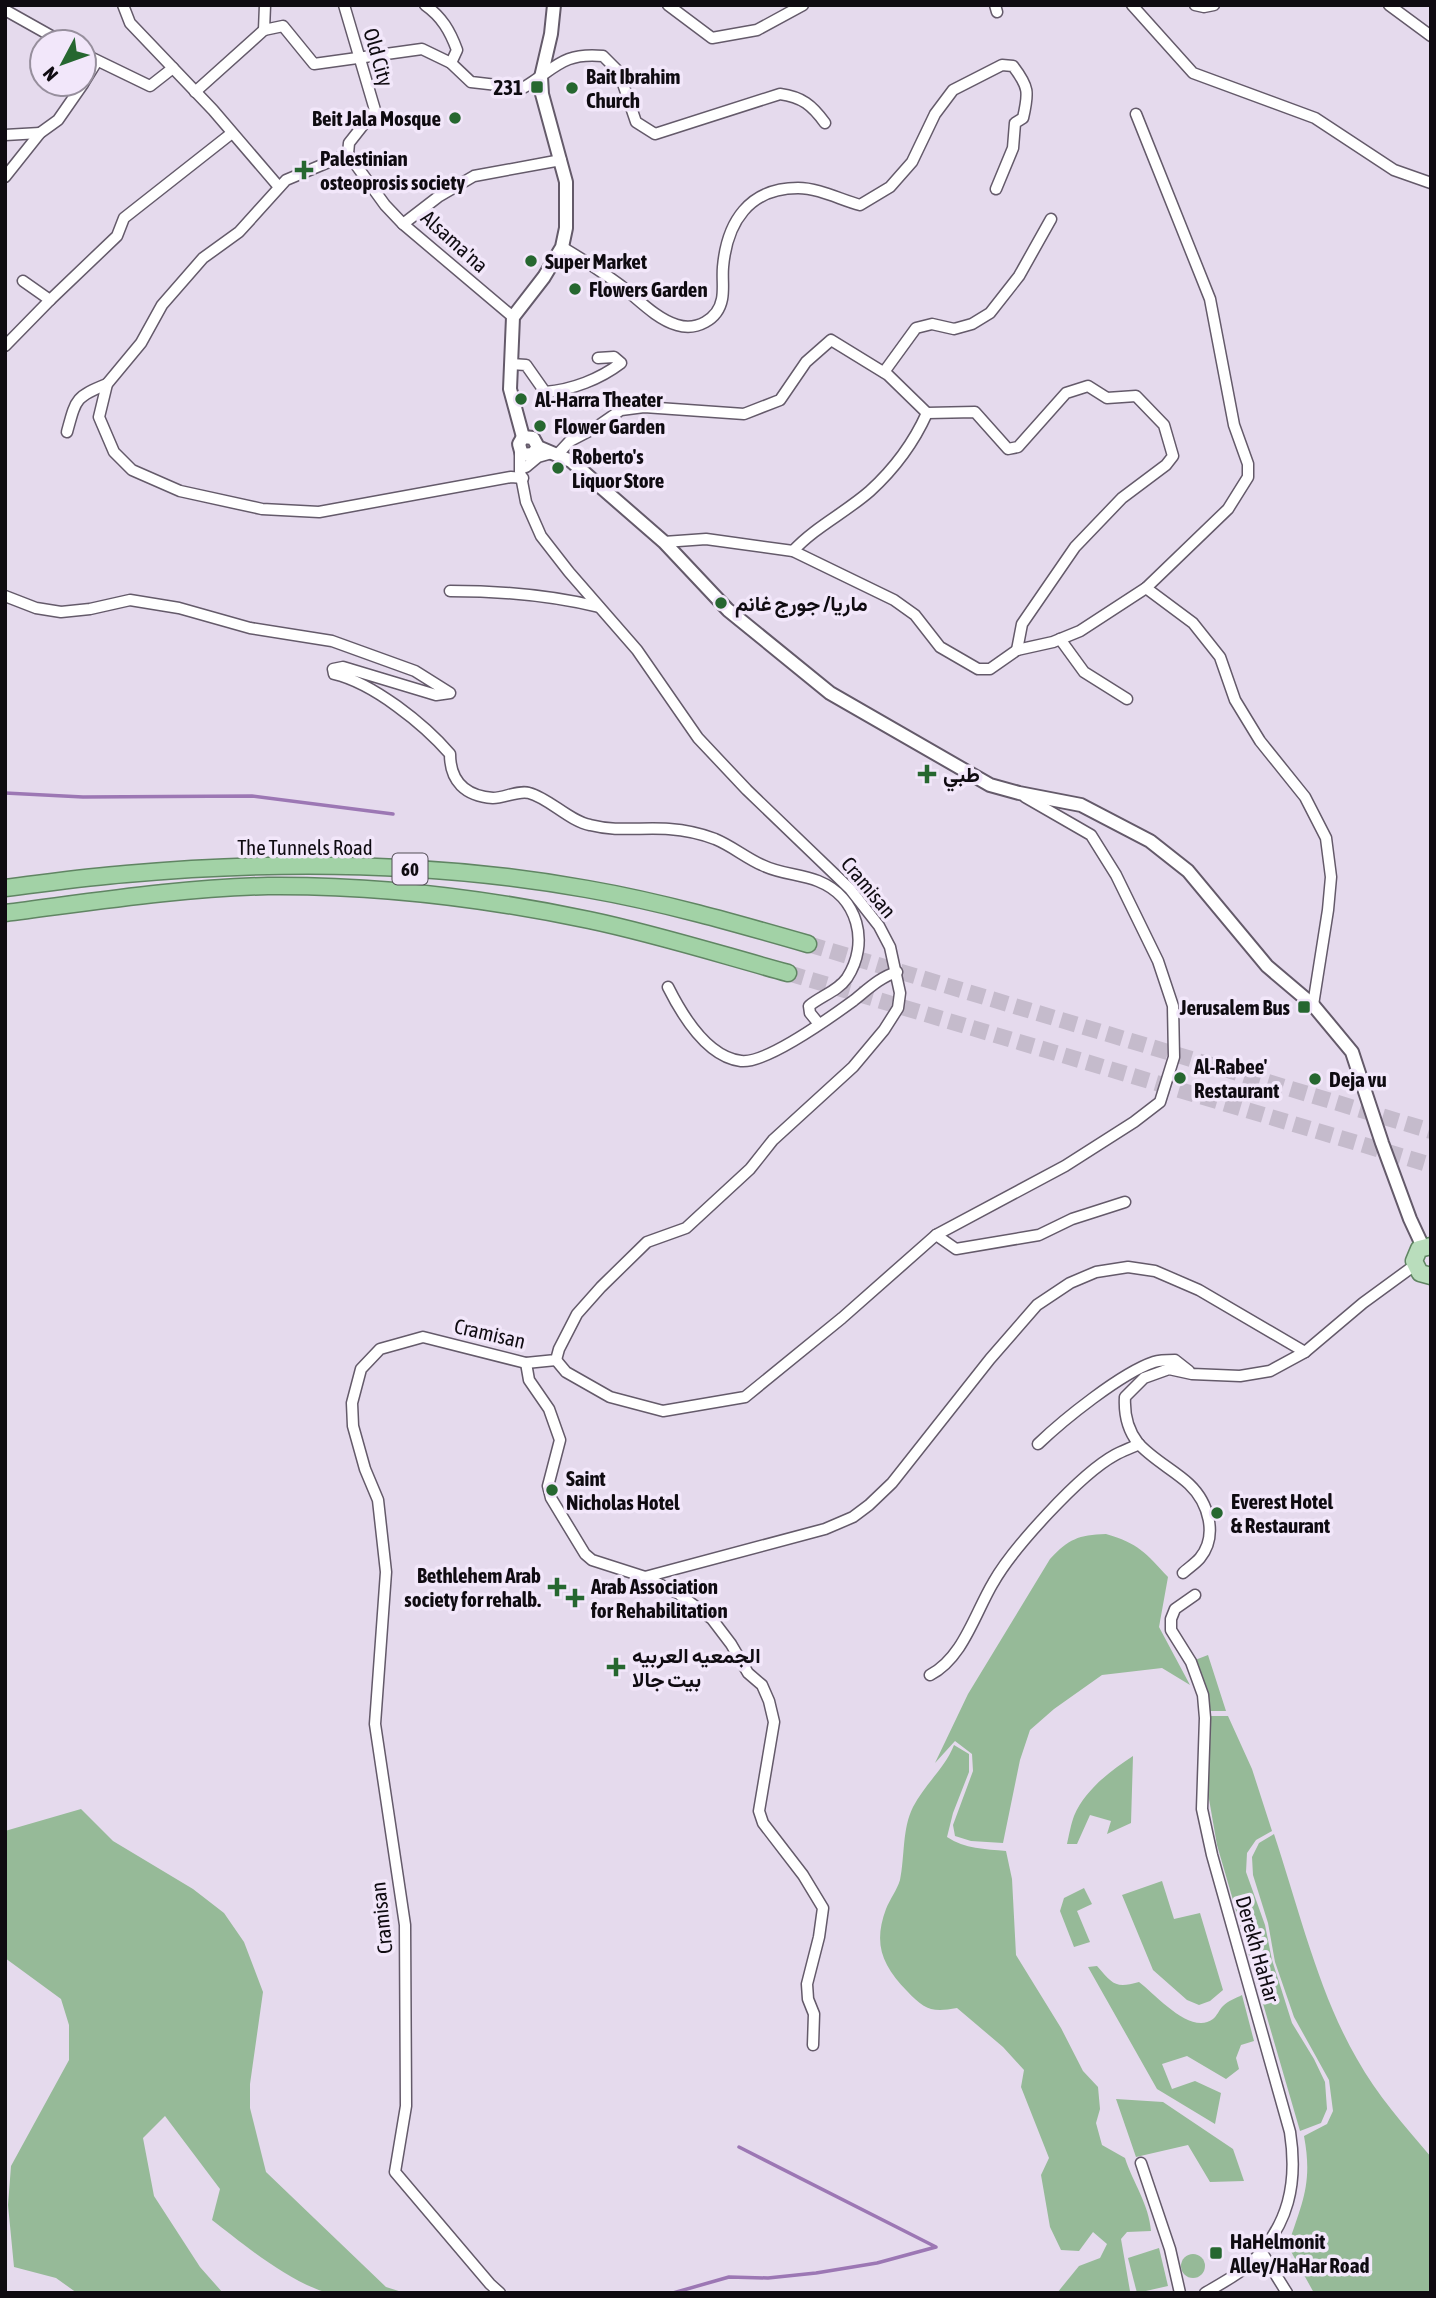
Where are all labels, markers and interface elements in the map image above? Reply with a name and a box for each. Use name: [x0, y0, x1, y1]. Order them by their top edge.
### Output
street label: Old City: [359, 25, 399, 89]
north arrow: [28, 28, 98, 98]
text: N: [38, 63, 62, 86]
place label: Bait Ibrahim Church: [586, 64, 680, 112]
place label: 231: [493, 75, 523, 99]
marker: 231: [529, 79, 545, 95]
marker: Bait Ibrahim Church: [564, 80, 580, 96]
place label: Beit Jala Mosque: [312, 106, 441, 130]
marker: Beit Jala Mosque: [447, 110, 463, 126]
place label: Palestinian osteoprosis society: [320, 146, 465, 194]
marker: Palestinian osteoprosis society: [294, 160, 314, 180]
street label: Alsama'na: [417, 205, 493, 277]
place label: Super Market: [545, 249, 647, 273]
marker: Super Market: [523, 253, 539, 269]
place label: Flowers Garden: [589, 277, 708, 301]
marker: Flowers Garden: [567, 281, 583, 297]
place label: Al-Harra Theater: [534, 387, 663, 411]
marker: Al-Harra Theater: [513, 391, 529, 407]
place label: Flower Garden: [554, 414, 665, 438]
marker: Flower Garden: [532, 418, 548, 434]
place label: Roberto's Liquor Store: [572, 444, 664, 492]
marker: Roberto's Liquor Store: [550, 460, 566, 476]
place label: ماريا/ جورج غانم: [735, 591, 868, 618]
marker: ماريا/ جورج غانم: [713, 595, 729, 611]
place label: طبي: [943, 762, 980, 792]
marker: طبي: [917, 764, 937, 784]
street label: The Tunnels Road: [237, 835, 373, 859]
street label: Cramisan: [837, 852, 901, 922]
road number: 60: [392, 854, 428, 884]
place label: Jerusalem Bus: [1179, 995, 1291, 1019]
marker: Jerusalem Bus: [1296, 999, 1312, 1015]
place label: Al-Rabee' Restaurant: [1193, 1054, 1279, 1102]
place label: Deja vu: [1329, 1067, 1387, 1091]
marker: Al-Rabee' Restaurant: [1172, 1070, 1188, 1086]
marker: Deja vu: [1307, 1071, 1323, 1087]
street label: Cramisan: [452, 1313, 528, 1353]
place label: Saint Nicholas Hotel: [566, 1466, 680, 1514]
marker: Saint Nicholas Hotel: [544, 1482, 560, 1498]
place label: Everest Hotel & Restaurant: [1231, 1489, 1333, 1537]
marker: Everest Hotel & Restaurant: [1209, 1505, 1225, 1521]
place label: Bethlehem Arab society for rehalb.: [404, 1563, 541, 1611]
place label: Arab Association for Rehabilitation: [590, 1574, 728, 1622]
marker: Bethlehem Arab society for rehalb.: [547, 1577, 567, 1597]
marker: Arab Association for Rehabilitation: [565, 1588, 585, 1608]
place label: الجمعيه العربيه بيت جالا: [632, 1643, 761, 1692]
marker: الجمعيه العربيه بيت جالا: [606, 1657, 626, 1677]
street label: Cramisan: [365, 1881, 397, 1955]
street label: Derekh HaHar: [1231, 1893, 1285, 2006]
place label: HaHelmonit Alley/HaHar Road: [1229, 2229, 1369, 2277]
marker: HaHelmonit Alley/HaHar Road: [1208, 2245, 1224, 2261]

